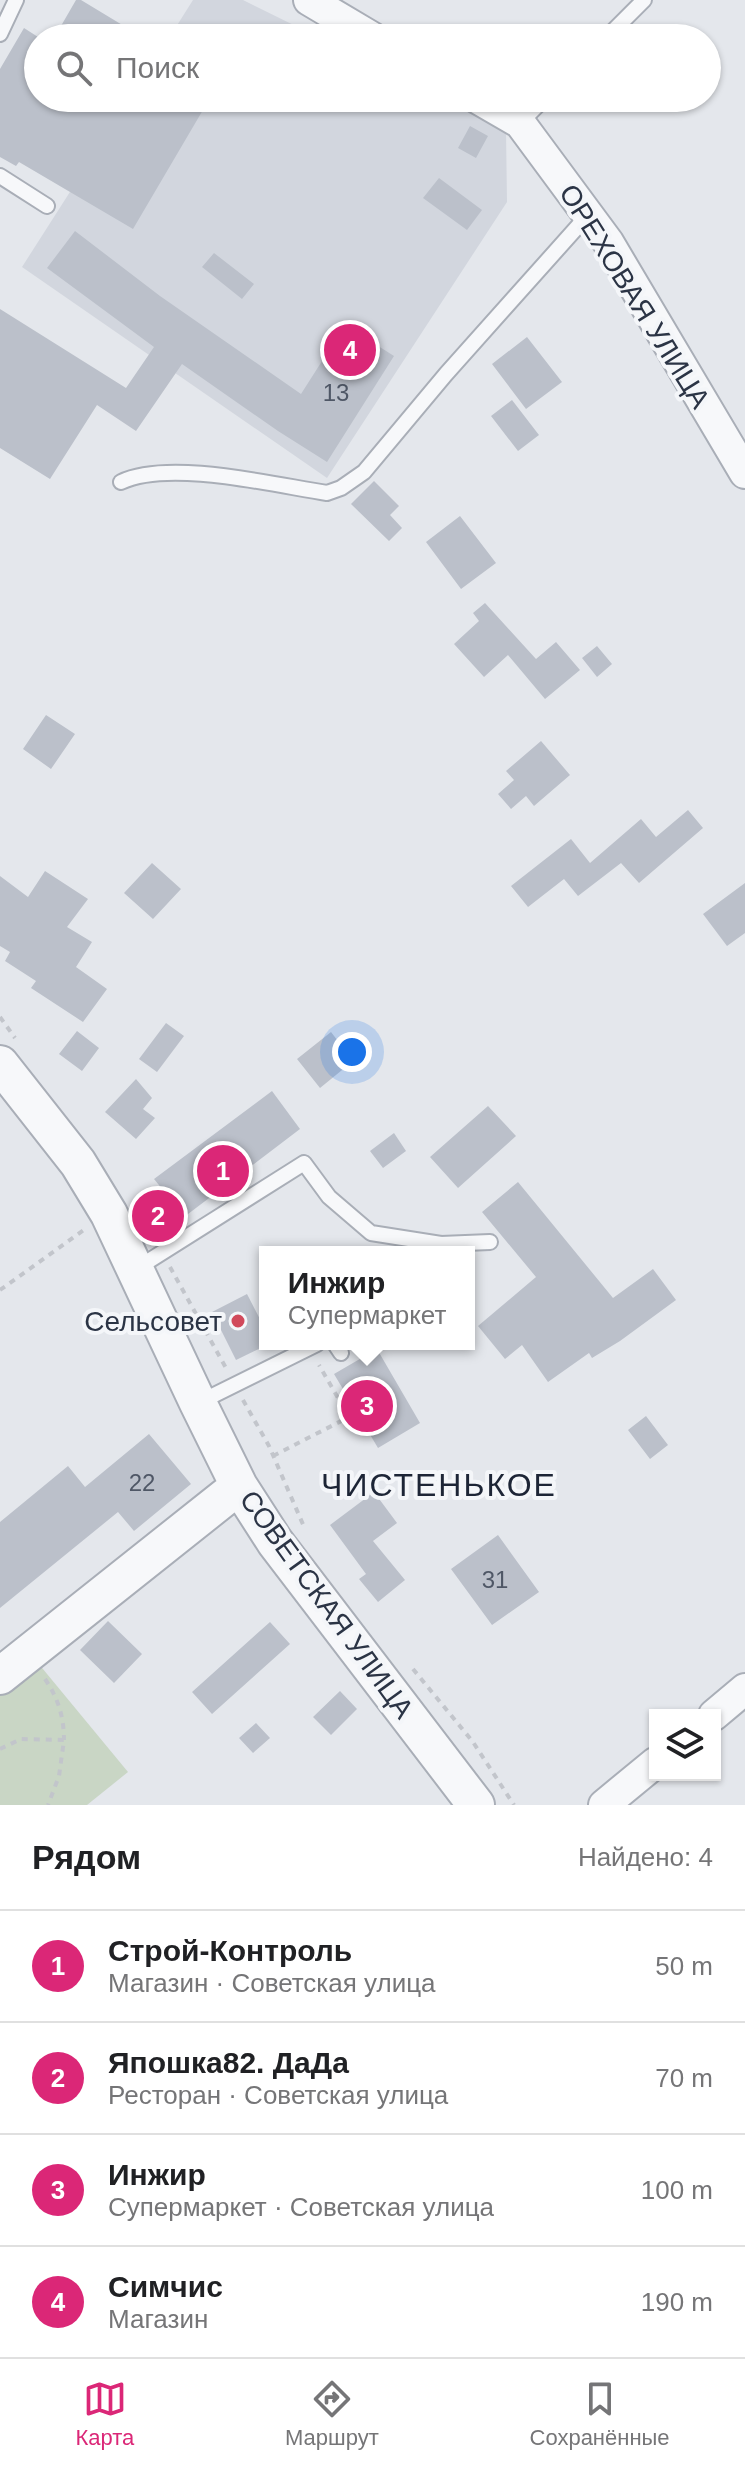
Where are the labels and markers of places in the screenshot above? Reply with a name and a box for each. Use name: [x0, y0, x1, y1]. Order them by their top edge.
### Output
pin: 4: [324, 320, 376, 380]
pin: 1: [197, 1141, 249, 1201]
pin: 2: [132, 1186, 184, 1246]
place label: Сельсовет: [84, 1306, 222, 1337]
marker: Сельсовет: [229, 1312, 247, 1330]
pin: 3: [341, 1376, 393, 1436]

